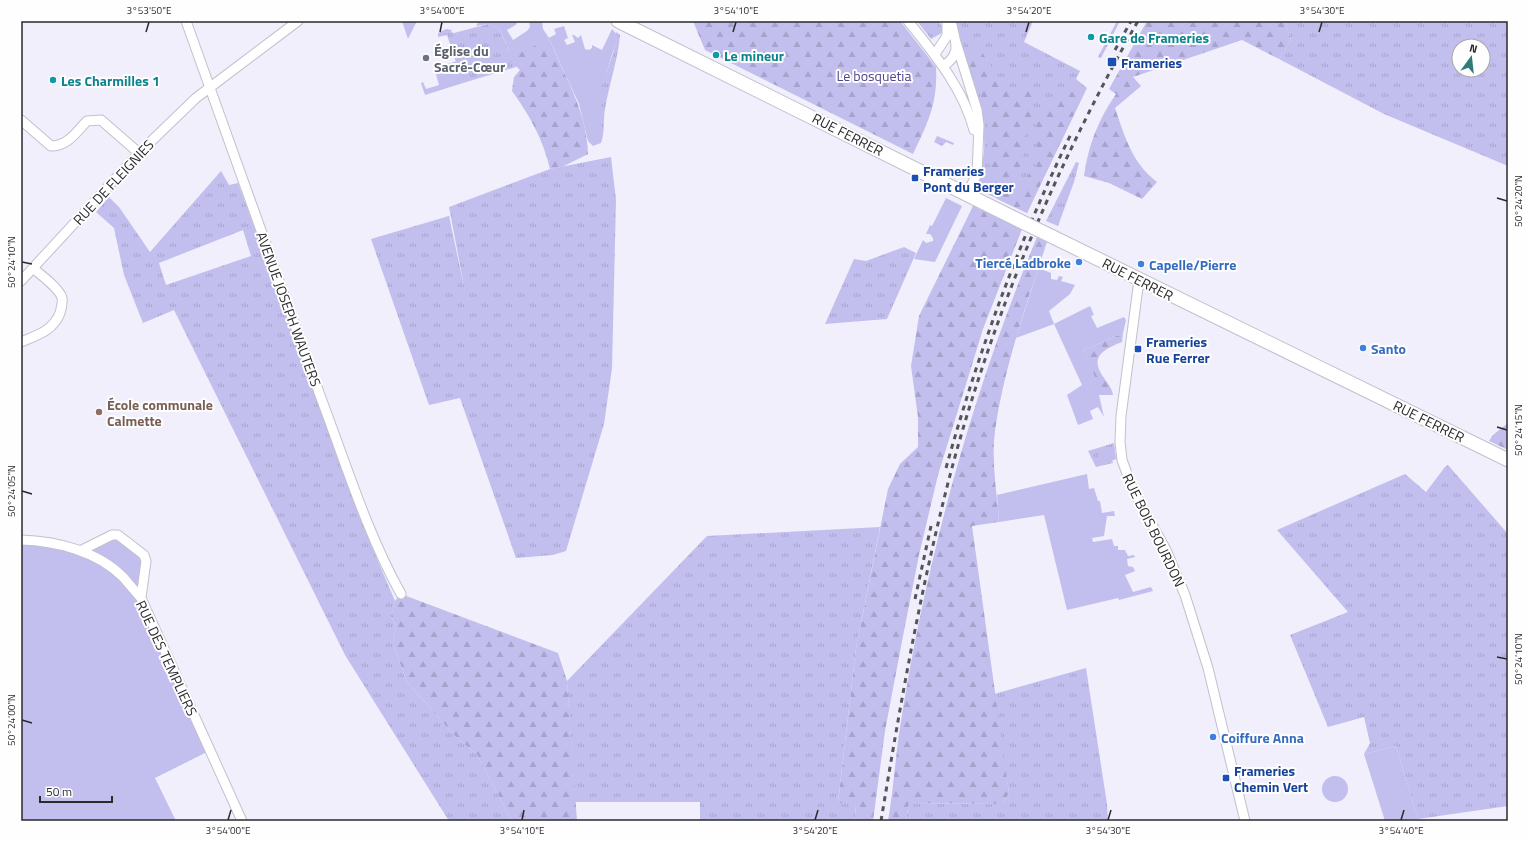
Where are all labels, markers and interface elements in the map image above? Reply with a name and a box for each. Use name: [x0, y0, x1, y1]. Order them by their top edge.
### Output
text: 3°53'50"E: [127, 3, 172, 18]
text: 3°54'00"E: [420, 3, 465, 18]
text: 3°54'10"E: [714, 3, 759, 18]
text: 3°54'20"E: [1007, 3, 1052, 18]
text: 3°54'30"E: [1300, 3, 1345, 18]
place label: Gare de Frameries: [1099, 27, 1209, 48]
marker: Gare de Frameries: [1086, 32, 1096, 42]
north arrow: [1451, 38, 1491, 78]
place label: Église du Sacré-Cœur: [434, 40, 505, 77]
text: N: [1468, 40, 1479, 57]
place label: Le mineur: [724, 45, 784, 66]
marker: Le mineur: [711, 50, 721, 60]
place label: Frameries: [1121, 52, 1182, 73]
marker: Église du Sacré-Cœur: [421, 53, 431, 63]
marker: Frameries: [1106, 56, 1118, 68]
park label: Le bosquetia: [837, 65, 911, 86]
place label: Les Charmilles 1: [61, 70, 160, 91]
marker: Les Charmilles 1: [48, 75, 58, 85]
street label: RUE FERRER: [809, 107, 887, 161]
street label: RUE DE FLEIGNIES: [68, 134, 158, 230]
place label: Frameries Pont du Berger: [923, 160, 1014, 197]
marker: Frameries Pont du Berger: [910, 173, 920, 183]
text: 50°24'20"N: [1511, 175, 1526, 227]
street label: AVENUE JOSEPH WAUTERS: [251, 229, 327, 389]
text: 50°24'10"N: [4, 236, 19, 288]
place label: Tiercé Ladbroke: [975, 252, 1071, 273]
street label: RUE FERRER: [1099, 252, 1177, 306]
place label: Capelle/Pierre: [1149, 254, 1236, 275]
marker: Tiercé Ladbroke: [1074, 257, 1084, 267]
marker: Capelle/Pierre: [1136, 259, 1146, 269]
place label: Frameries Rue Ferrer: [1146, 331, 1210, 368]
place label: Santo: [1371, 338, 1406, 359]
marker: Santo: [1358, 343, 1368, 353]
marker: Frameries Rue Ferrer: [1133, 344, 1143, 354]
place label: École communale Calmette: [107, 394, 213, 431]
street label: RUE FERRER: [1390, 395, 1468, 447]
text: 50°24'15"N: [1511, 404, 1526, 456]
marker: École communale Calmette: [94, 407, 104, 417]
text: 50°24'05"N: [4, 465, 19, 517]
street label: RUE BOIS BOURDON: [1117, 470, 1191, 590]
street label: RUE DES TEMPLIERS: [131, 597, 203, 719]
text: 50°24'10"N: [1511, 633, 1526, 685]
text: 50°24'00"N: [4, 694, 19, 746]
place label: Coiffure Anna: [1221, 727, 1304, 748]
marker: Coiffure Anna: [1208, 732, 1218, 742]
place label: Frameries Chemin Vert: [1234, 760, 1308, 797]
marker: Frameries Chemin Vert: [1221, 773, 1231, 783]
scale bar: [40, 778, 112, 804]
text: 50 m: [46, 782, 72, 801]
text: 3°54'00"E: [206, 823, 251, 838]
text: 3°54'10"E: [500, 823, 545, 838]
text: 3°54'20"E: [793, 823, 838, 838]
text: 3°54'30"E: [1086, 823, 1131, 838]
text: 3°54'40"E: [1379, 823, 1424, 838]

